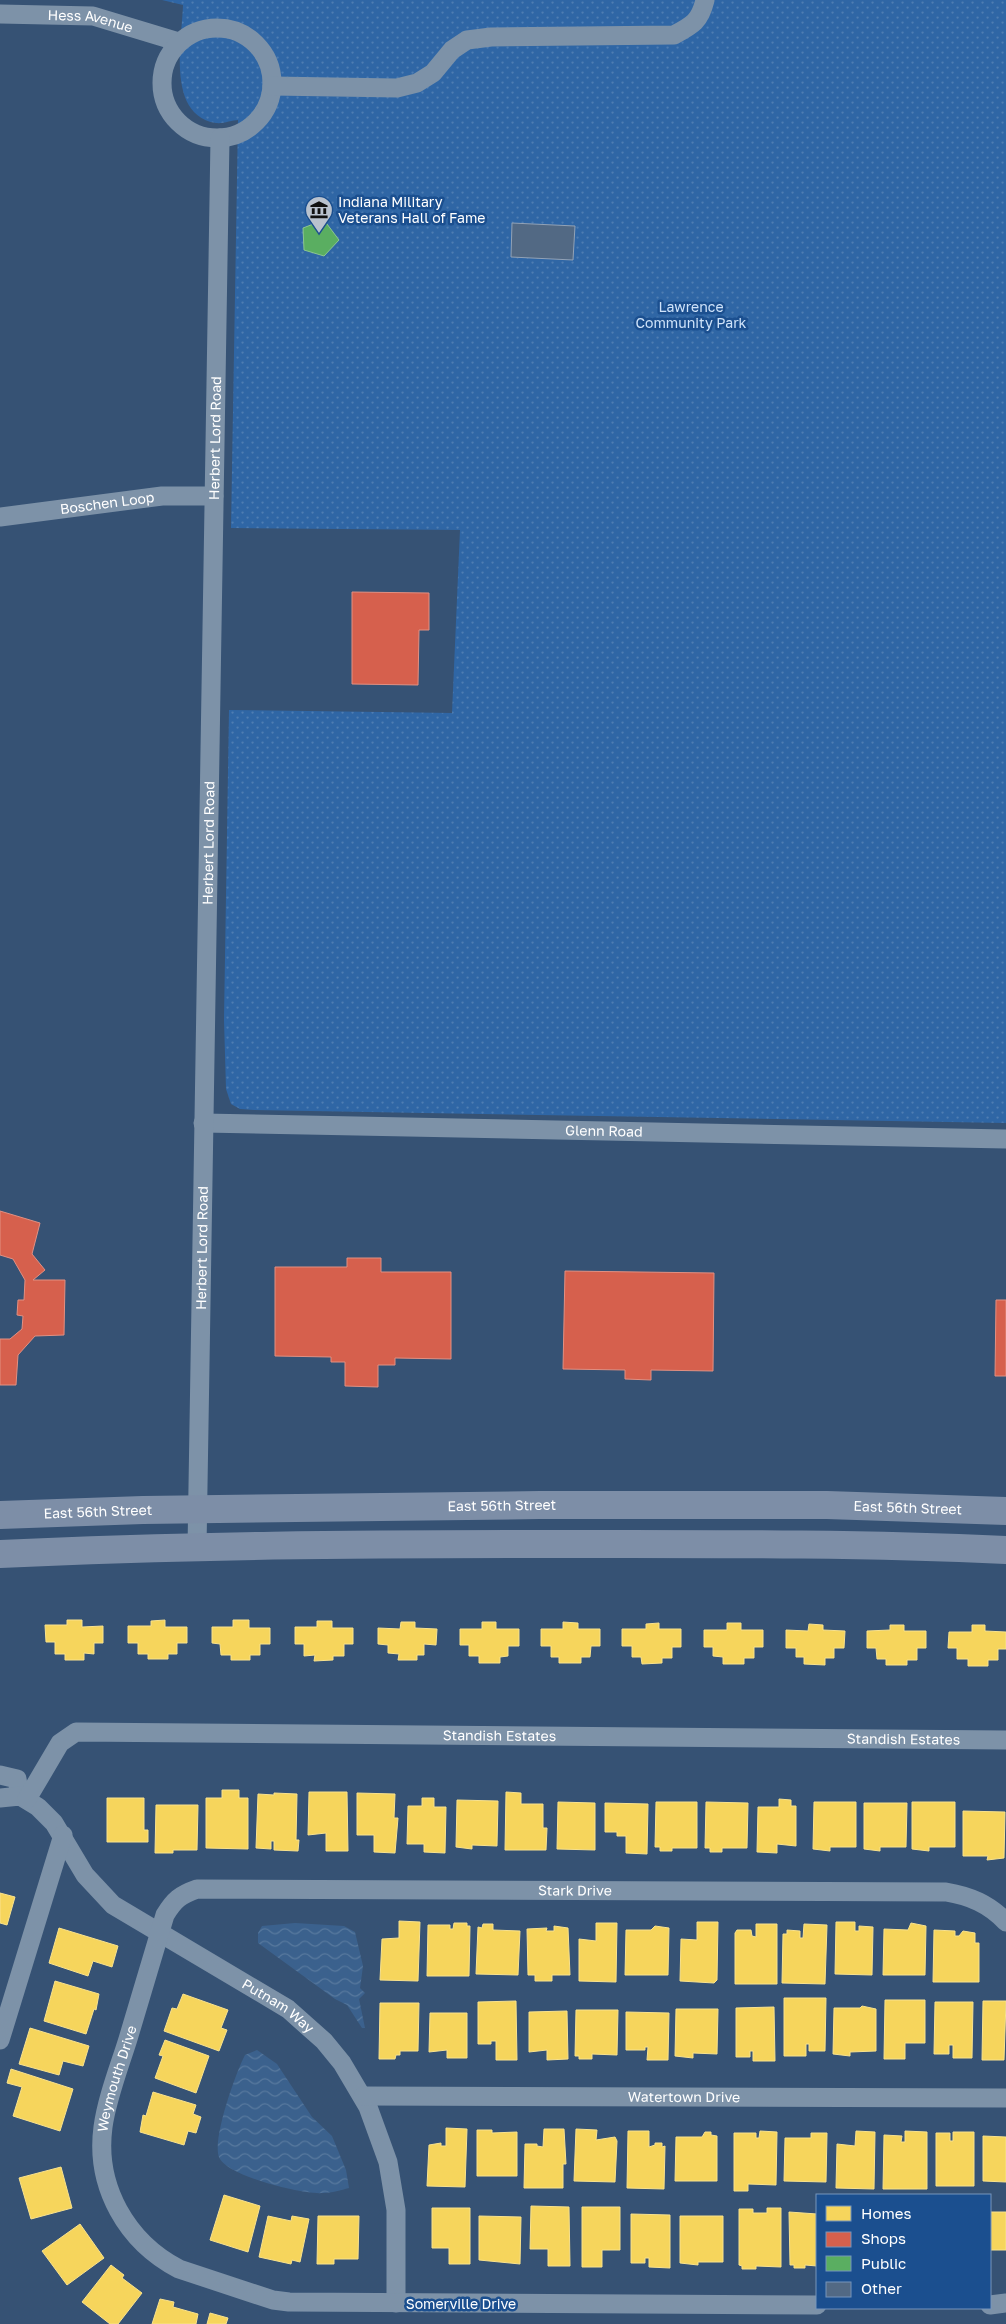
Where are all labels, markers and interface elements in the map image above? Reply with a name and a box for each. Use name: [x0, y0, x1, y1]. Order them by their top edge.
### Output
street label: Hess Avenue: [48, 6, 135, 36]
place label: Indiana Military Veterans Hall of Fame: [338, 193, 486, 226]
museum icon: Indiana Military Veterans Hall of Fame: [304, 195, 334, 234]
park label: Lawrence Community Park: [635, 298, 747, 331]
street label: Herbert Lord Road: [205, 376, 224, 500]
street label: Boschen Loop: [59, 488, 155, 517]
street label: Herbert Lord Road: [198, 781, 218, 905]
street label: Glenn Road: [565, 1121, 643, 1140]
street label: Herbert Lord Road: [192, 1186, 211, 1310]
street label: East 56th Street: [447, 1496, 556, 1514]
street label: East 56th Street: [853, 1497, 962, 1518]
street label: East 56th Street: [43, 1501, 152, 1521]
street label: Standish Estates: [443, 1726, 556, 1744]
street label: Standish Estates: [847, 1730, 960, 1748]
street label: Stark Drive: [538, 1881, 612, 1899]
street label: Putnam Way: [239, 1975, 318, 2036]
street label: Weymouth Drive: [93, 2023, 140, 2133]
street label: Watertown Drive: [628, 2088, 740, 2105]
legend: [816, 2194, 991, 2309]
text: Homes: [861, 2204, 911, 2222]
text: Shops: [861, 2229, 906, 2247]
text: Public: [861, 2254, 906, 2272]
text: Other: [861, 2279, 902, 2297]
street label: Somerville Drive: [406, 2295, 516, 2312]

